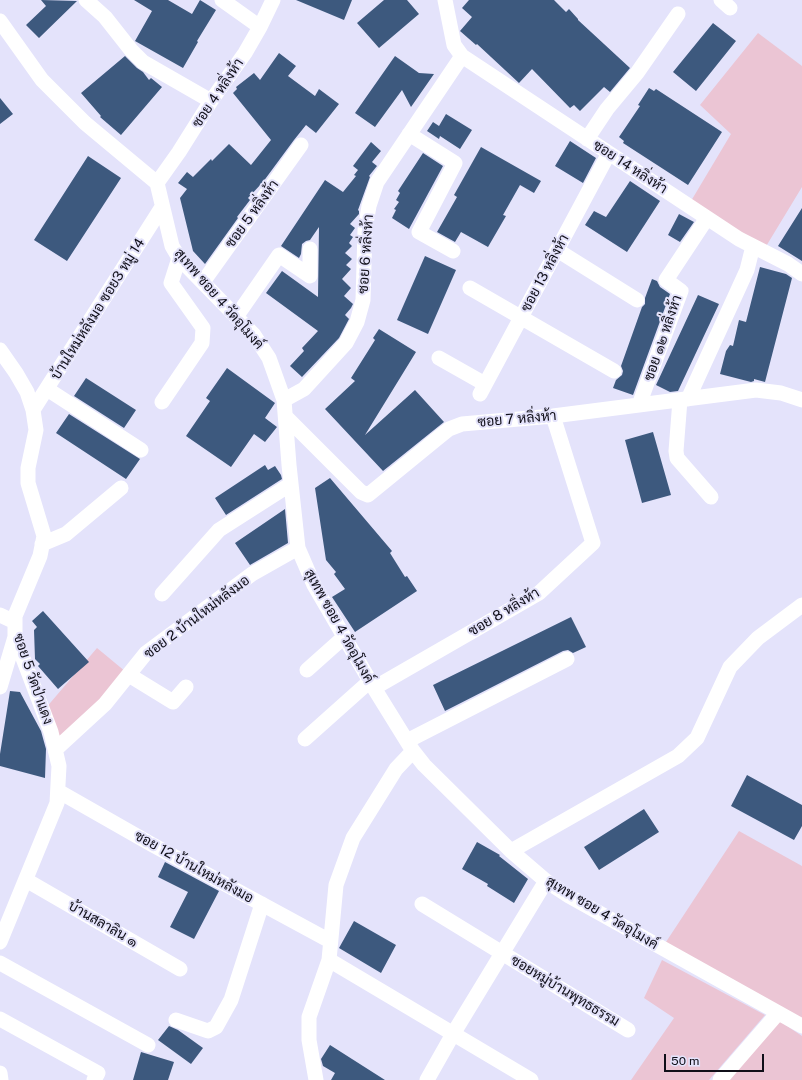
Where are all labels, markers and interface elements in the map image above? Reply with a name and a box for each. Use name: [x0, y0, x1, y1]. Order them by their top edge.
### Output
street label: ซอย 4 หลิ่งห้า: [189, 55, 247, 131]
street label: ซอย 14 หลิ่งห้า: [590, 137, 670, 197]
street label: ซอย 5 หลิ่งห้า: [222, 177, 282, 251]
street label: ซอย 6 หลิ่งห้า: [355, 214, 377, 294]
street label: ซอย 13 หลิ่งห้า: [518, 231, 572, 315]
street label: บ้านใหม่หลังมอ ซอย3 หมู่ 14: [48, 235, 148, 383]
street label: สุเทพ ซอย 4 วัดอุโมงค์: [171, 245, 267, 353]
street label: ซอย ๑๒ หลิ่งห้า: [640, 293, 686, 383]
street label: ซอย 7 หลิ่งห้า: [477, 407, 557, 431]
street label: สุเทพ ซอย 4 วัดอุโมงค์: [301, 566, 377, 686]
street label: ซอย 2 บ้านใหม่หลังมอ: [141, 572, 253, 662]
street label: ซอย 8 หลิ่งห้า: [465, 584, 543, 640]
street label: ซอย 5 วัดป่าแดง: [10, 631, 56, 727]
street label: ซอย 12 บ้านใหม่หลังมอ: [132, 827, 256, 907]
street label: สุเทพ ซอย 4 วัดอุโมงค์: [543, 873, 661, 953]
street label: บ้านสลาลิน ๑: [65, 897, 141, 951]
street label: ซอยหมู่บ้านพุทธธรรม: [508, 952, 622, 1030]
scale bar: [666, 1046, 766, 1072]
text: 50 m: [671, 1054, 699, 1068]

